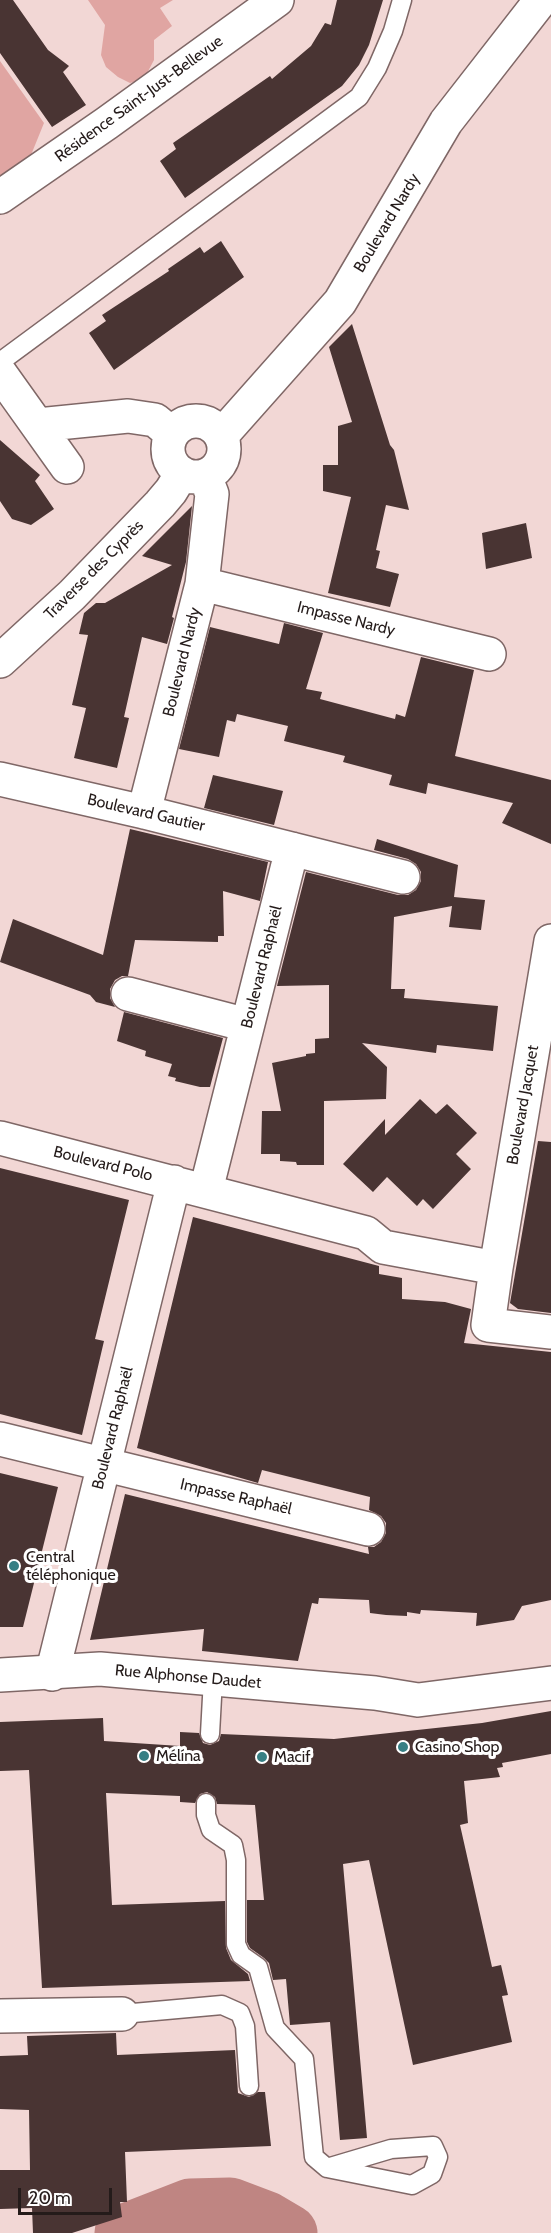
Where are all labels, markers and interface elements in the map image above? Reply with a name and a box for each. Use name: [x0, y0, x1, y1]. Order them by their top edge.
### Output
street label: Résidence Saint-Just-Bellevue: [51, 32, 227, 166]
street label: Boulevard Nardy: [350, 170, 424, 276]
street label: Traverse des Cyprès: [40, 516, 148, 624]
street label: Impasse Nardy: [295, 598, 397, 640]
street label: Boulevard Nardy: [159, 605, 205, 719]
street label: Boulevard Gautier: [85, 790, 207, 836]
street label: Boulevard Raphaël: [237, 904, 287, 1030]
street label: Boulevard Jacquet: [503, 1044, 543, 1166]
street label: Boulevard Polo: [51, 1142, 155, 1186]
street label: Boulevard Raphaël: [88, 1365, 138, 1491]
street label: Impasse Raphaël: [178, 1475, 294, 1519]
place label: Central téléphonique: [26, 1547, 116, 1585]
marker: Central téléphonique: [7, 1559, 21, 1573]
street label: Rue Alphonse Daudet: [114, 1661, 262, 1693]
place label: Casino Shop: [415, 1737, 500, 1757]
marker: Casino Shop: [396, 1740, 410, 1754]
place label: Mélína: [156, 1746, 201, 1766]
place label: Macif: [274, 1747, 311, 1767]
marker: Mélína: [137, 1749, 151, 1763]
marker: Macif: [255, 1750, 269, 1764]
scale bar: [21, 2176, 116, 2214]
text: 20 m: [29, 2187, 71, 2209]

